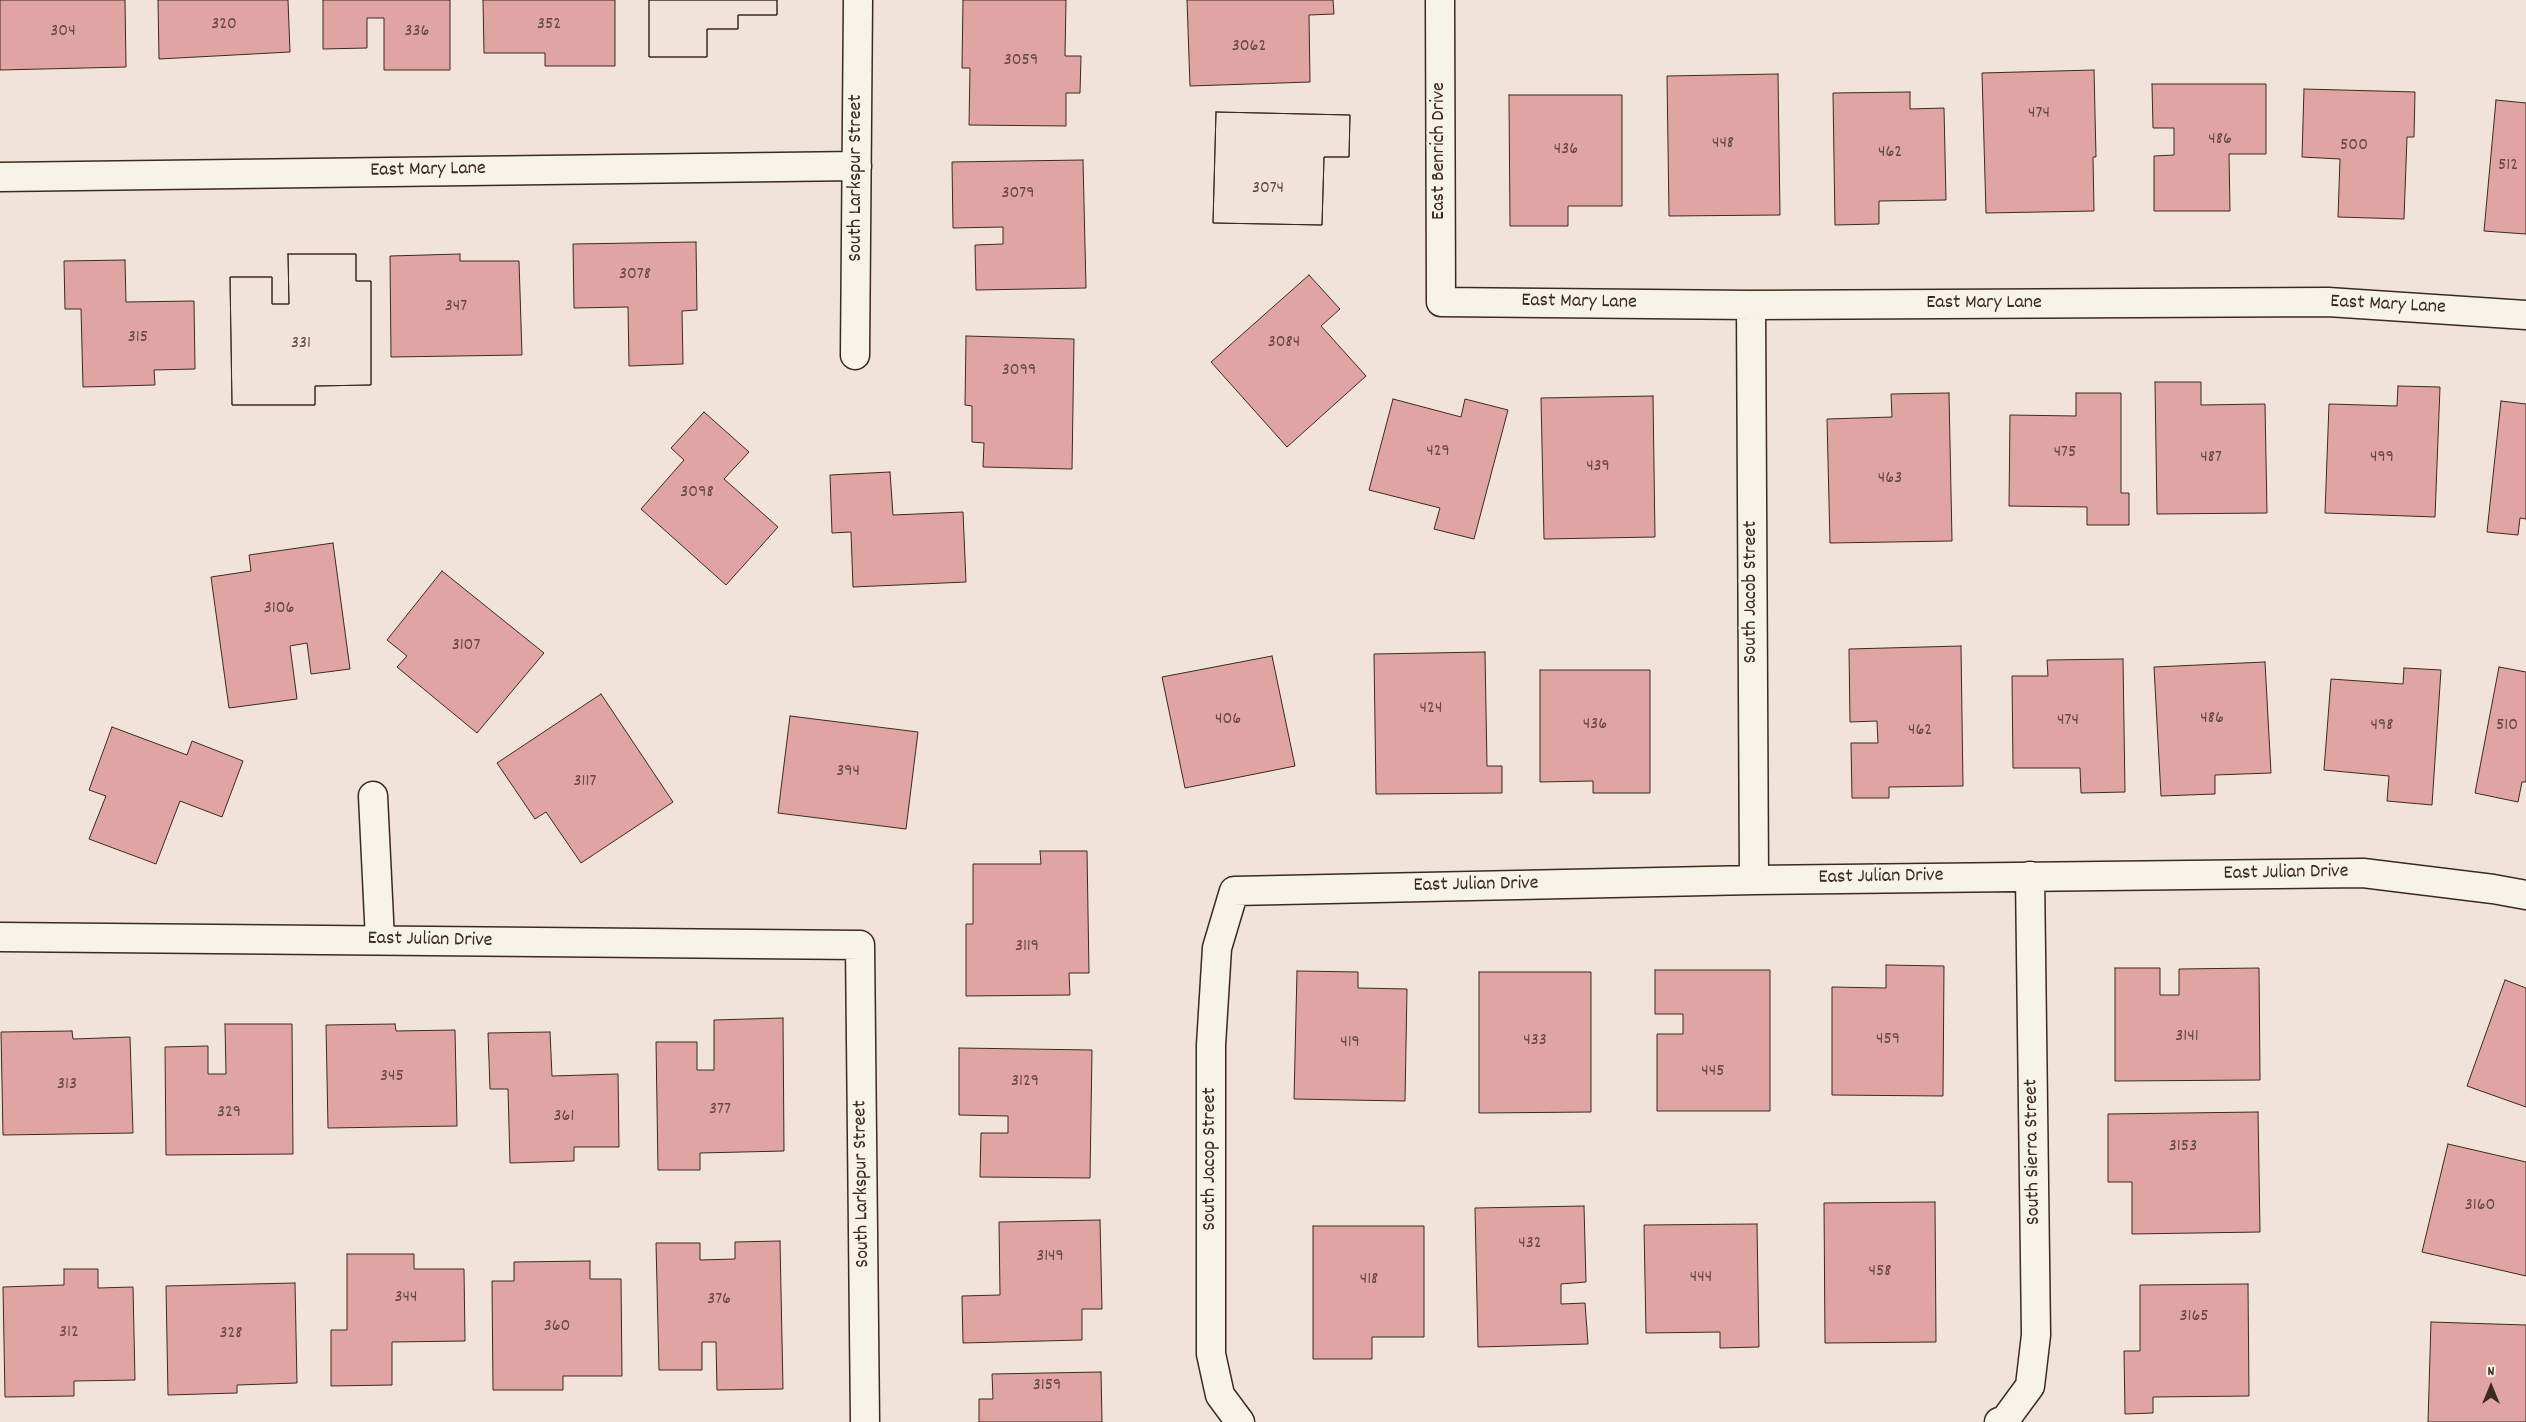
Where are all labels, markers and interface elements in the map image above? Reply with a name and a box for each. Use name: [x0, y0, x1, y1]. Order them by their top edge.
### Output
house number: 320: [211, 15, 237, 37]
house number: 352: [537, 15, 561, 37]
house number: 304: [50, 22, 76, 44]
house number: 336: [405, 22, 429, 44]
house number: 3062: [1232, 37, 1266, 59]
house number: 3059: [1004, 51, 1038, 73]
street label: East Benrich Drive: [1428, 82, 1452, 220]
street label: South Larkspur Street: [845, 94, 869, 262]
house number: 474: [2028, 104, 2050, 126]
house number: 486: [2208, 130, 2232, 152]
house number: 448: [1712, 134, 1734, 156]
house number: 500: [2340, 136, 2368, 158]
house number: 436: [1554, 140, 1578, 162]
house number: 462: [1878, 143, 1902, 165]
house number: 512: [2498, 156, 2518, 178]
street label: East Mary Lane: [370, 158, 486, 184]
house number: 3074: [1252, 179, 1284, 201]
house number: 3079: [1002, 184, 1034, 206]
house number: 3078: [619, 265, 651, 287]
street label: East Mary Lane: [1521, 290, 1637, 316]
street label: East Mary Lane: [2330, 291, 2446, 321]
street label: East Mary Lane: [1926, 292, 2042, 316]
house number: 347: [445, 297, 467, 319]
house number: 315: [128, 328, 148, 350]
house number: 3084: [1268, 333, 1300, 355]
house number: 331: [291, 334, 311, 356]
house number: 3099: [1002, 361, 1036, 383]
house number: 429: [1426, 442, 1450, 464]
house number: 475: [2054, 443, 2076, 465]
house number: 487: [2200, 448, 2222, 470]
house number: 499: [2370, 448, 2394, 470]
house number: 439: [1586, 457, 1610, 479]
house number: 463: [1878, 469, 1902, 491]
house number: 3098: [680, 483, 714, 505]
street label: South Jacob Street: [1740, 521, 1764, 663]
house number: 3106: [264, 599, 294, 621]
house number: 3107: [452, 636, 480, 658]
house number: 424: [1420, 699, 1442, 721]
house number: 486: [2200, 709, 2224, 731]
house number: 406: [1215, 710, 1241, 732]
house number: 474: [2057, 711, 2079, 733]
house number: 436: [1583, 715, 1607, 737]
house number: 498: [2371, 716, 2393, 738]
house number: 510: [2496, 716, 2518, 738]
house number: 462: [1908, 721, 1932, 743]
house number: 394: [836, 762, 860, 784]
house number: 3117: [574, 772, 596, 794]
street label: East Julian Drive: [2223, 861, 2349, 887]
street label: East Julian Drive: [1818, 865, 1944, 891]
street label: East Julian Drive: [1413, 873, 1539, 899]
street label: East Julian Drive: [367, 928, 493, 954]
house number: 3119: [1015, 937, 1039, 959]
house number: 3141: [2175, 1027, 2199, 1049]
house number: 459: [1876, 1030, 1900, 1052]
house number: 433: [1523, 1031, 1547, 1053]
house number: 419: [1340, 1033, 1360, 1055]
house number: 445: [1701, 1062, 1725, 1084]
house number: 345: [380, 1067, 404, 1089]
house number: 3129: [1011, 1072, 1039, 1094]
house number: 313: [57, 1075, 77, 1097]
street label: South Sierra Street: [2021, 1079, 2047, 1225]
street label: South Jacop Street: [1199, 1087, 1223, 1231]
house number: 377: [709, 1100, 731, 1122]
street label: South Larkspur Street: [850, 1100, 876, 1268]
house number: 329: [217, 1103, 241, 1125]
house number: 361: [554, 1107, 574, 1129]
house number: 3153: [2169, 1137, 2197, 1159]
house number: 3160: [2465, 1196, 2495, 1218]
house number: 432: [1518, 1234, 1542, 1256]
house number: 3149: [1036, 1247, 1064, 1269]
house number: 458: [1868, 1262, 1892, 1284]
house number: 444: [1690, 1268, 1712, 1290]
house number: 418: [1360, 1270, 1378, 1292]
house number: 344: [395, 1288, 417, 1310]
house number: 376: [707, 1290, 731, 1312]
house number: 3165: [2179, 1307, 2209, 1329]
house number: 360: [544, 1317, 570, 1339]
house number: 312: [59, 1323, 79, 1345]
house number: 328: [219, 1324, 243, 1346]
north arrow: [2466, 1362, 2516, 1412]
text: N: [2488, 1362, 2494, 1382]
house number: 3159: [1033, 1376, 1061, 1398]

